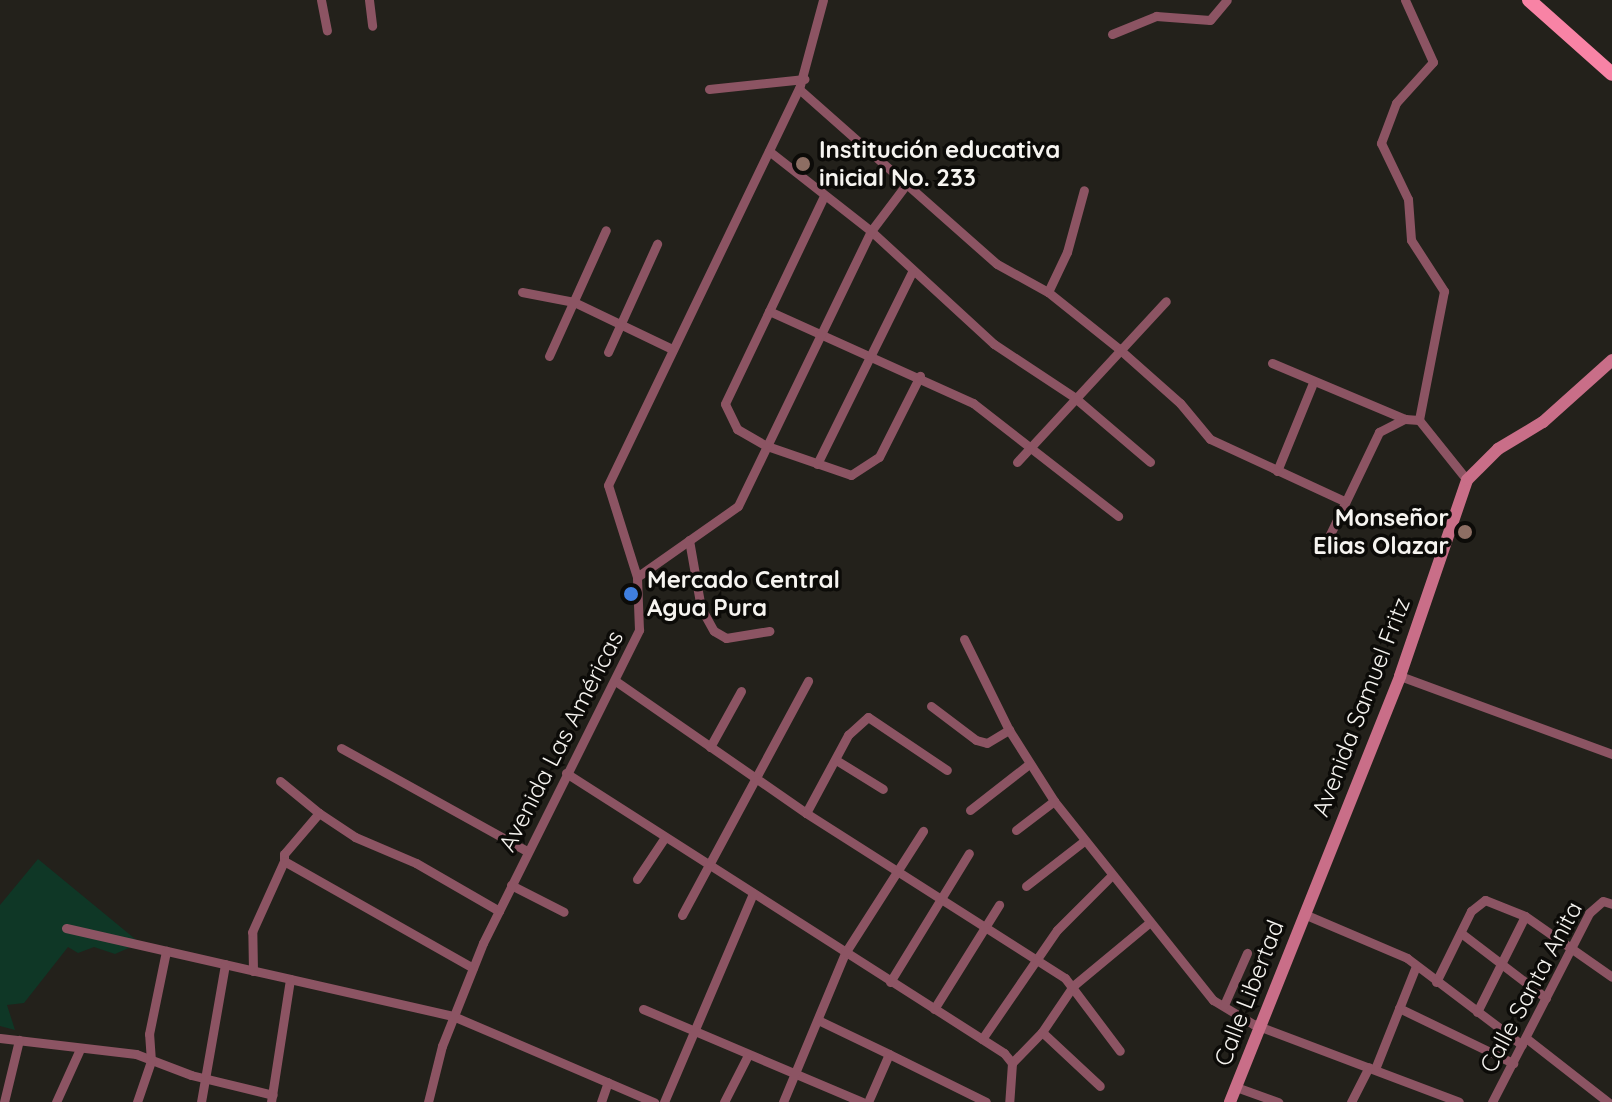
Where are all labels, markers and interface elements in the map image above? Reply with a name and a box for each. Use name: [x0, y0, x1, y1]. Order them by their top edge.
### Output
place label: Institución educativa inicial No. 233: [819, 136, 1060, 192]
marker: Institución educativa inicial No. 233: [794, 155, 812, 173]
place label: Monseñor Elias Olazar: [1313, 504, 1449, 560]
marker: Monseñor Elias Olazar: [1456, 523, 1474, 541]
place label: Mercado Central Agua Pura: [647, 566, 840, 622]
marker: Mercado Central Agua Pura: [622, 585, 640, 603]
street label: Avenida Samuel Fritz: [1306, 593, 1416, 821]
street label: Avenida Las Américas: [493, 626, 629, 856]
street label: Calle Santa Anita: [1474, 897, 1588, 1077]
street label: Calle Libertad: [1208, 916, 1290, 1070]

